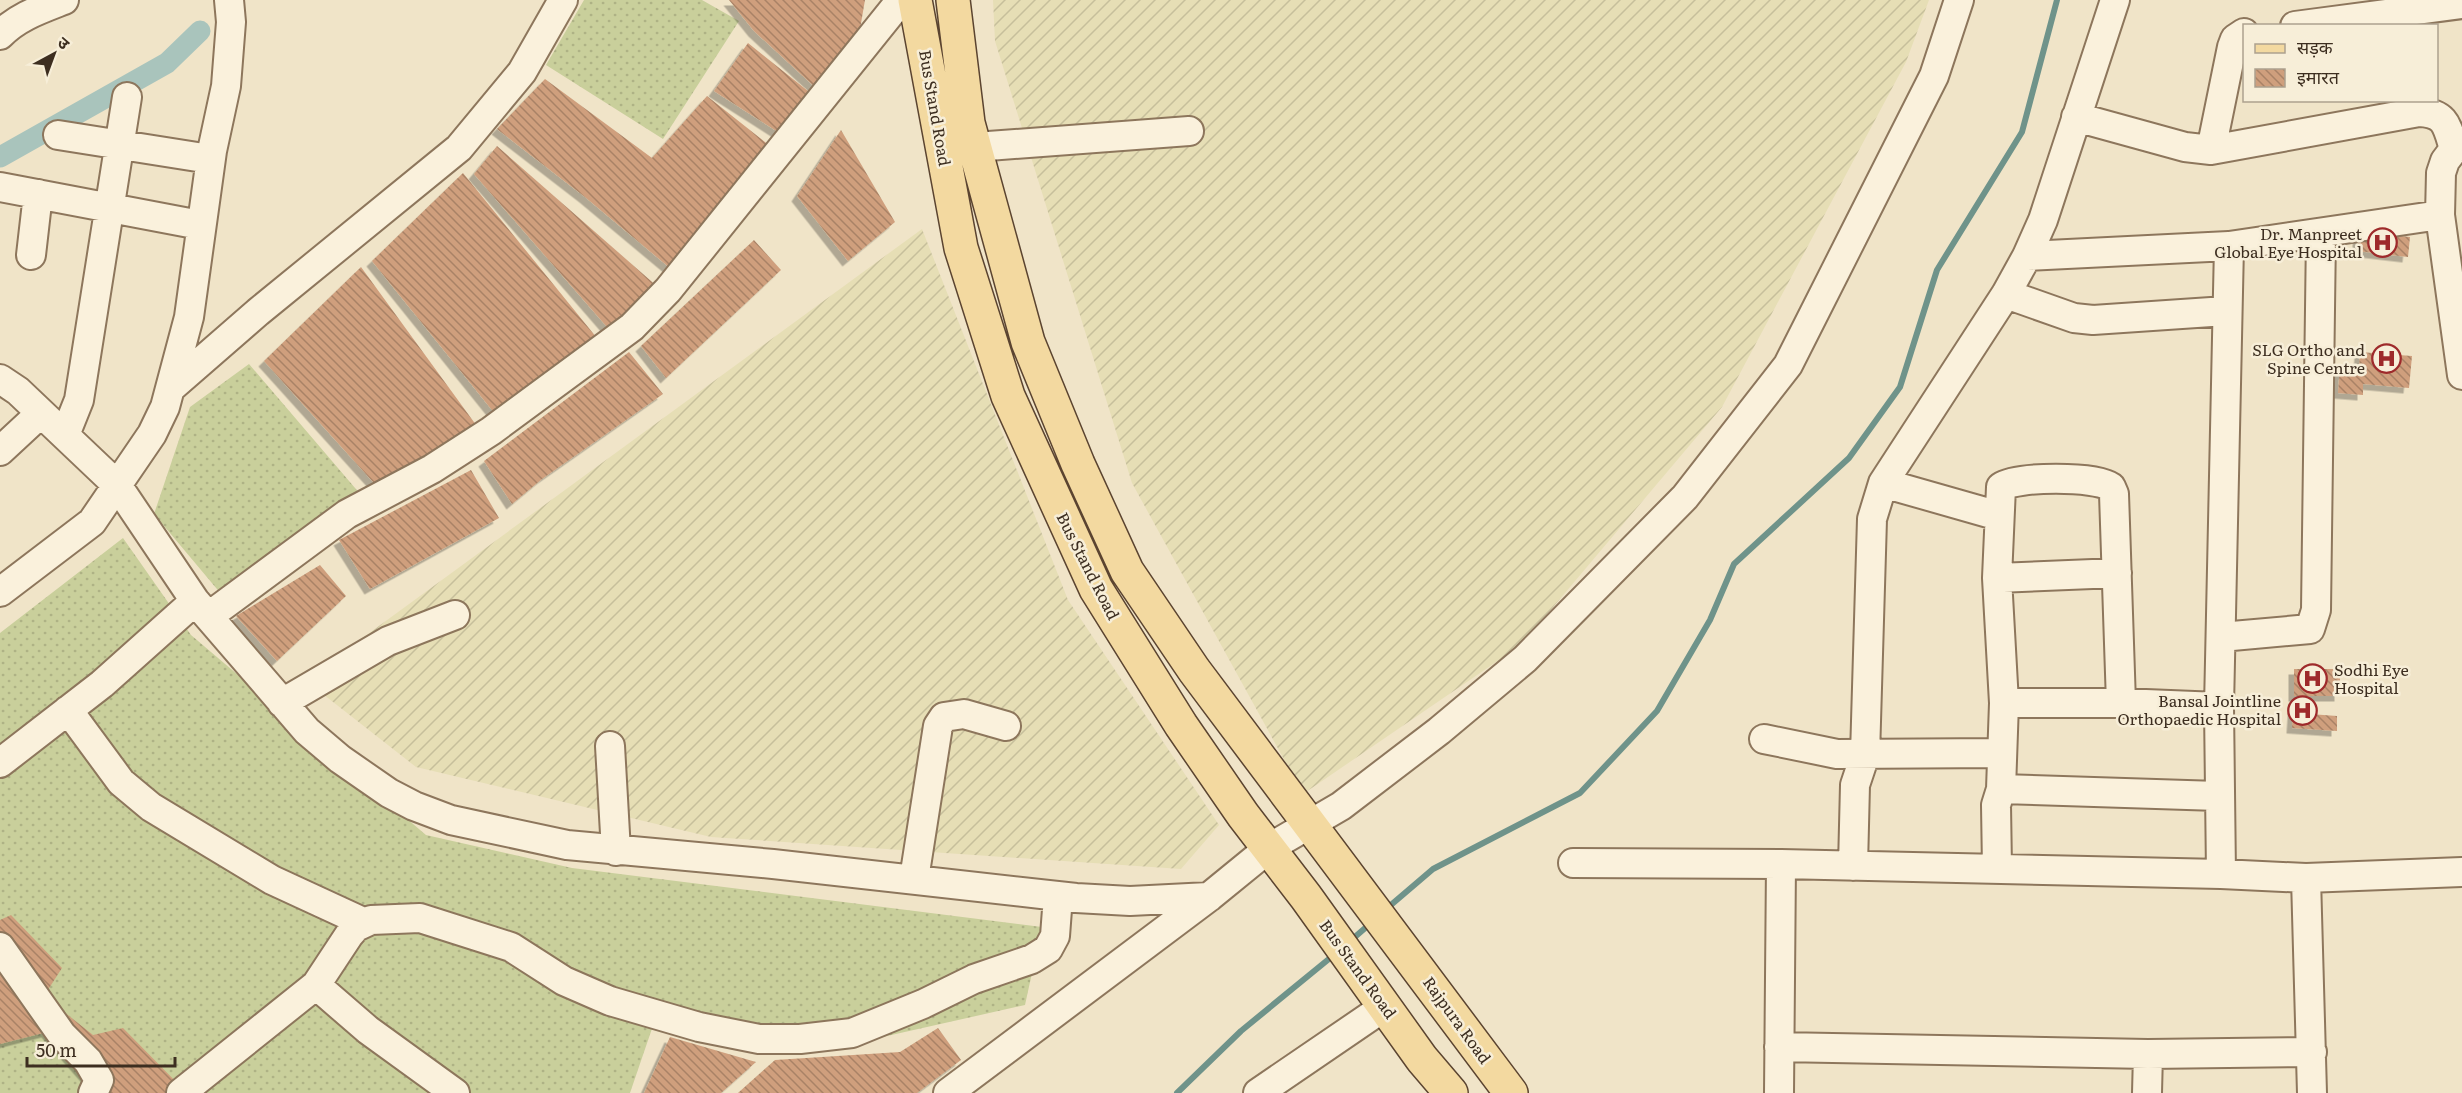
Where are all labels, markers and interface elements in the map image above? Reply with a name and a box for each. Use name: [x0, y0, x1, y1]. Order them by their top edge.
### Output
north arrow: [24, 24, 84, 84]
legend: [2243, 24, 2438, 102]
text: उ: [53, 30, 76, 54]
text: सड़क: [2297, 33, 2334, 60]
street label: Bus Stand Road: [914, 48, 958, 168]
text: इमारत: [2297, 63, 2340, 90]
place label: Dr. Manpreet Global Eye Hospital: [2214, 221, 2363, 263]
hospital icon: Dr. Manpreet Global Eye Hospital: [2367, 227, 2399, 259]
place label: SLG Ortho and Spine Centre: [2252, 337, 2365, 379]
hospital icon: SLG Ortho and Spine Centre: [2370, 343, 2402, 375]
street label: Bus Stand Road: [1051, 508, 1126, 624]
place label: Sodhi Eye Hospital: [2334, 657, 2409, 699]
hospital icon: Sodhi Eye Hospital: [2297, 663, 2329, 695]
place label: Bansal Jointline Orthopaedic Hospital: [2117, 688, 2281, 730]
hospital icon: Bansal Jointline Orthopaedic Hospital: [2286, 694, 2318, 726]
street label: Bus Stand Road: [1315, 914, 1403, 1023]
street label: Rajpura Road: [1418, 971, 1498, 1068]
scale bar: [27, 1030, 176, 1068]
text: 50 m: [36, 1036, 77, 1063]

